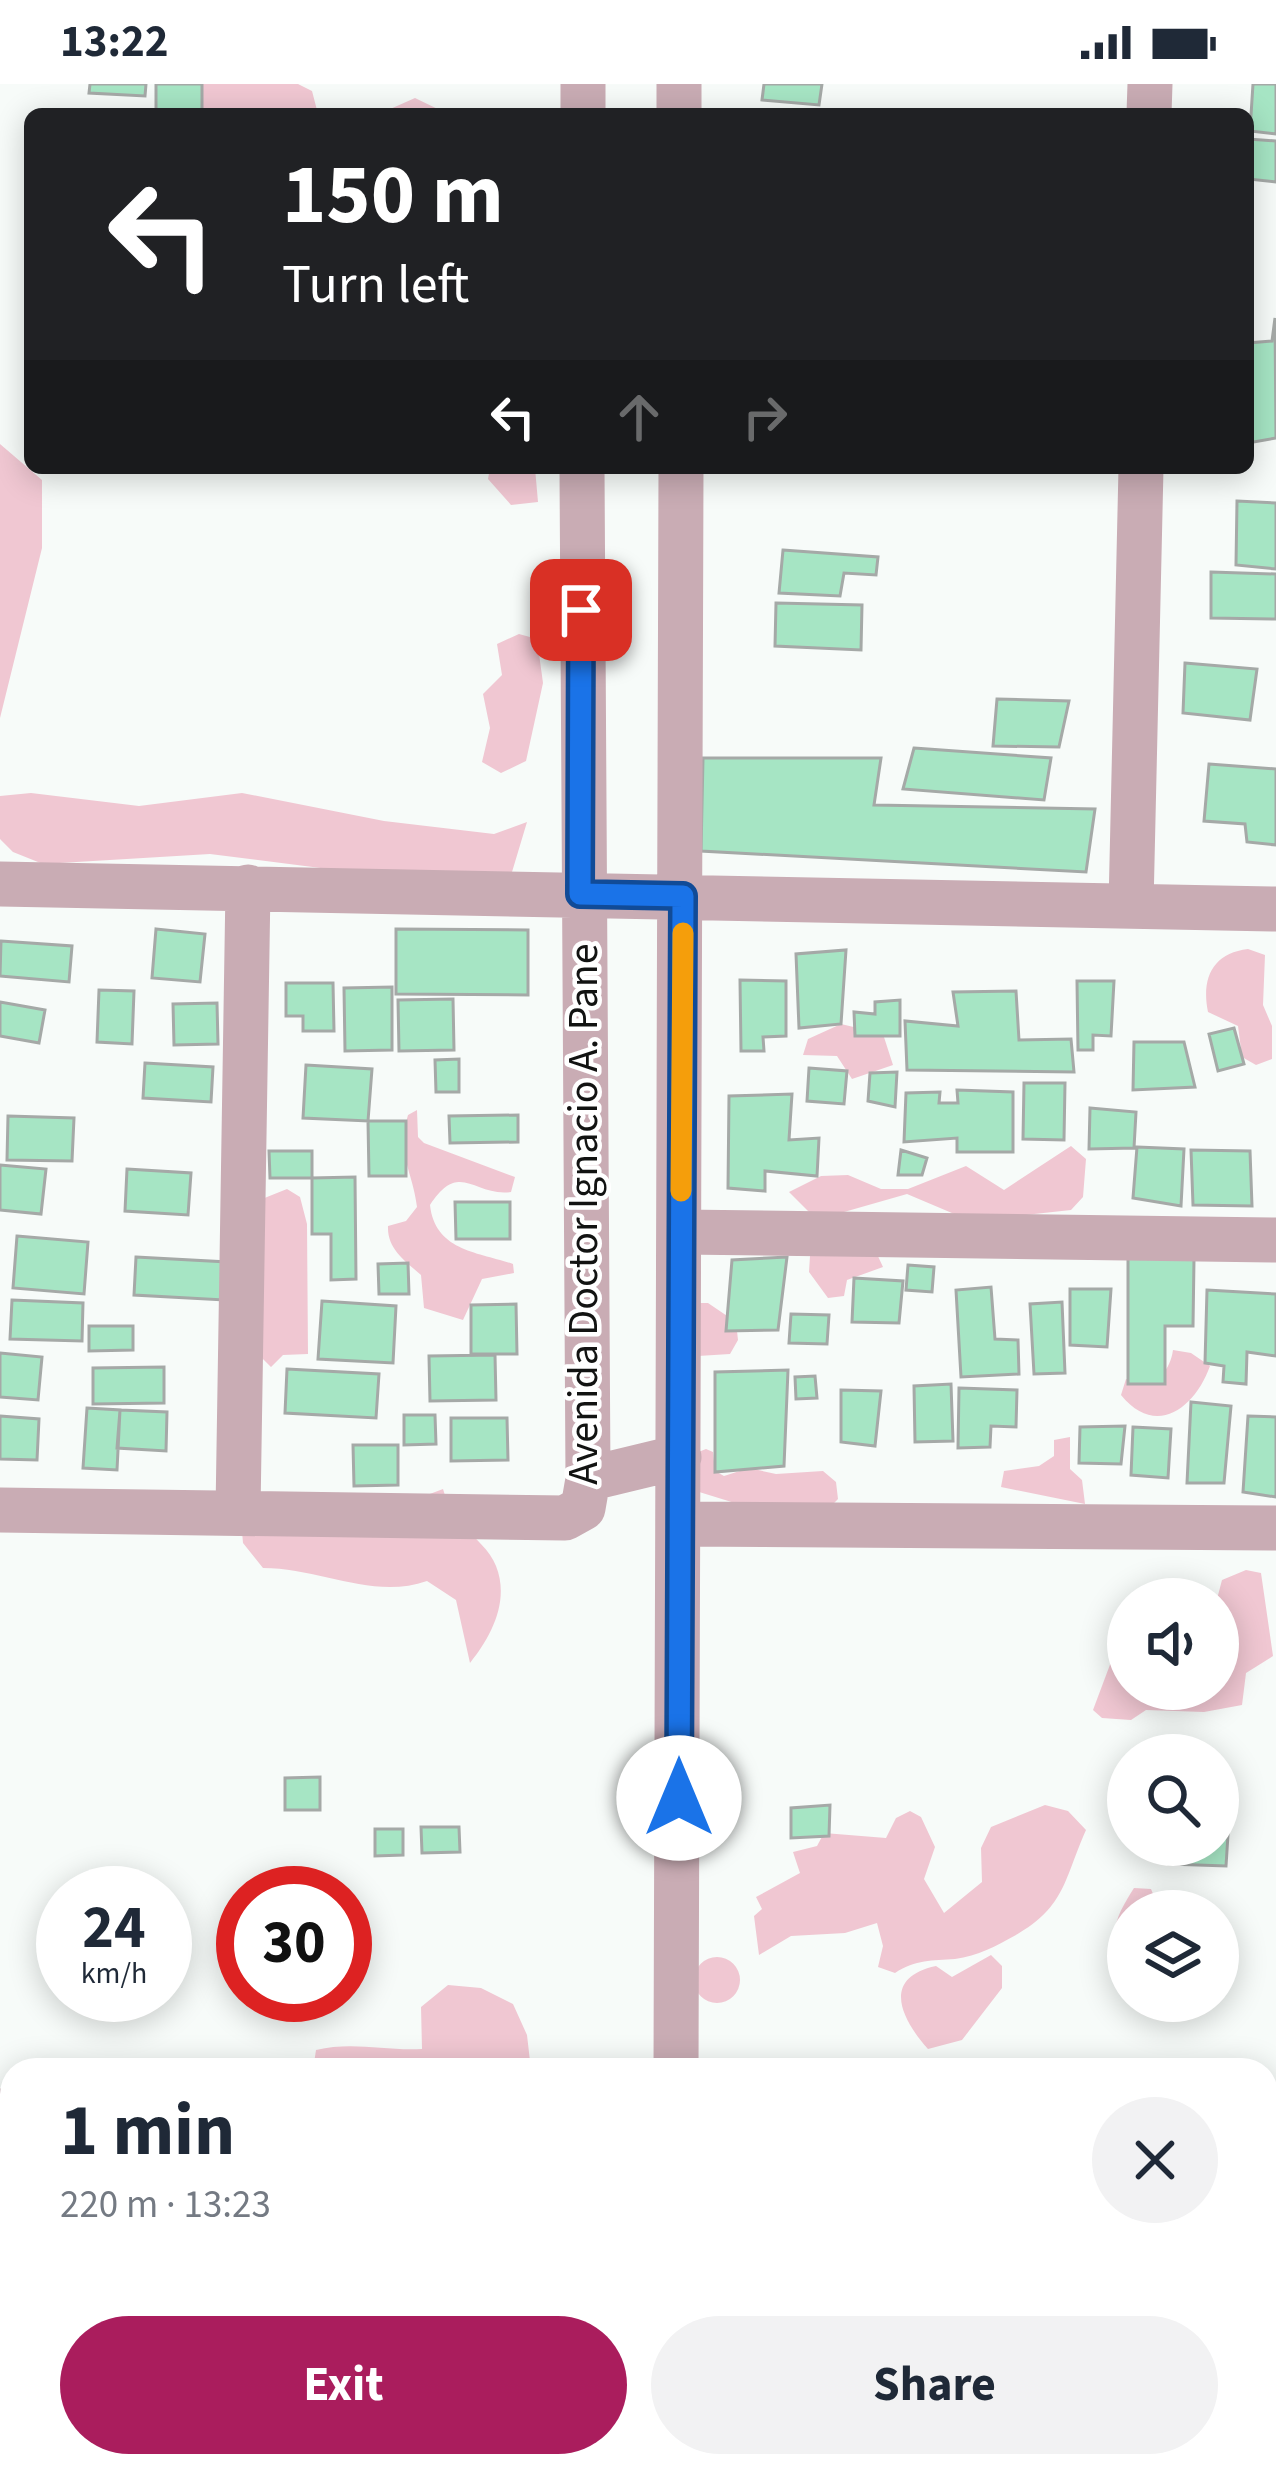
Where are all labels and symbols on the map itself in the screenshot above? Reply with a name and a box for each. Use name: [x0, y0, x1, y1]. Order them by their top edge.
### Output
pin: [530, 559, 632, 661]
street label: Avenida Doctor Ignacio A. Pane: [554, 943, 614, 1485]
position arrow: [616, 1735, 742, 1861]
speed limit sign: 30: [216, 1866, 372, 2022]

